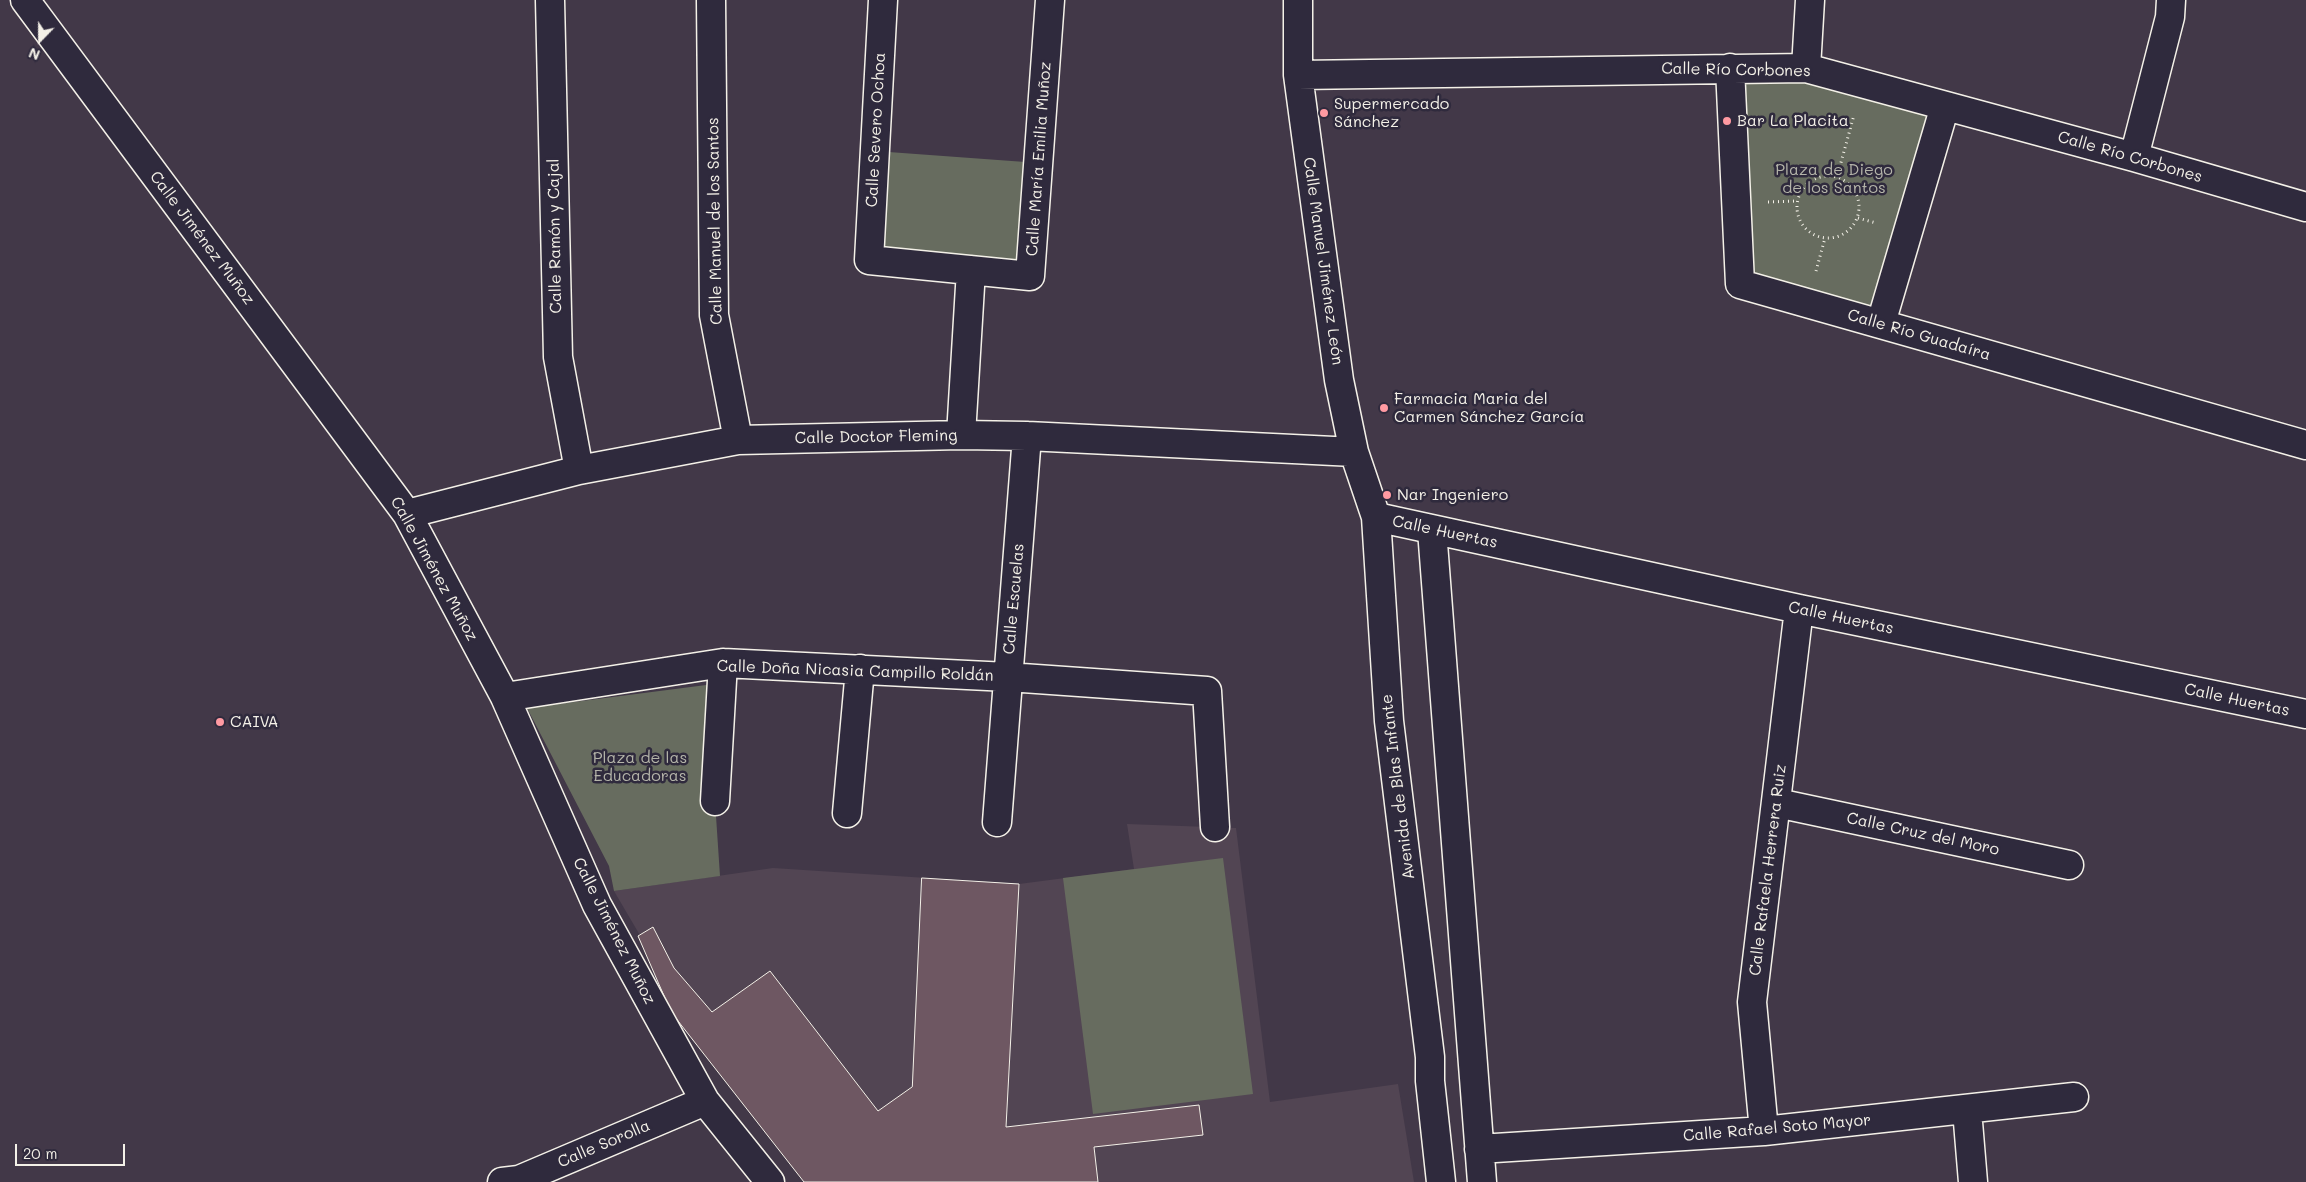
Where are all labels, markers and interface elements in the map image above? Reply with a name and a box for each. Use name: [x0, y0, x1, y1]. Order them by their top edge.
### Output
north arrow: [15, 15, 65, 65]
text: N: [26, 44, 43, 65]
street label: Calle Severo Ochoa: [862, 52, 890, 208]
street label: Calle Río Corbones: [1661, 59, 1811, 81]
street label: Calle María Emilia Muñoz: [1023, 61, 1055, 257]
place label: Supermercado Sánchez: [1334, 94, 1449, 132]
marker: Supermercado Sánchez: [1318, 107, 1330, 119]
place label: Bar La Placita: [1737, 111, 1849, 131]
marker: Bar La Placita: [1721, 115, 1733, 127]
street label: Calle Manuel de los Santos: [704, 117, 726, 325]
street label: Calle Río Corbones: [2055, 127, 2205, 187]
street label: Calle Manuel Jiménez León: [1299, 156, 1347, 366]
street label: Calle Ramón y Cajal: [544, 158, 566, 314]
park label: Plaza de Diego de los Santos: [1775, 160, 1893, 198]
street label: Calle Jiménez Muñoz: [145, 167, 259, 309]
street label: Calle Río Guadaíra: [1845, 305, 1993, 365]
place label: Farmacia Maria del Carmen Sánchez García: [1394, 389, 1585, 427]
marker: Farmacia Maria del Carmen Sánchez García: [1378, 402, 1390, 414]
street label: Calle Doctor Fleming: [795, 426, 957, 448]
place label: Nar Ingeniero: [1397, 485, 1508, 505]
marker: Nar Ingeniero: [1381, 489, 1393, 501]
street label: Calle Jiménez Muñoz: [386, 493, 482, 645]
street label: Calle Huertas: [1391, 511, 1499, 553]
street label: Calle Escuelas: [1000, 543, 1028, 655]
street label: Calle Huertas: [1787, 597, 1895, 639]
street label: Calle Doña Nicasia Campillo Roldán: [716, 657, 994, 685]
street label: Calle Huertas: [2183, 679, 2291, 721]
street label: Avenida de Blas Infante: [1377, 693, 1419, 881]
place label: CAIVA: [230, 712, 278, 732]
marker: CAIVA: [214, 716, 226, 728]
park label: Plaza de las Educadoras: [593, 748, 687, 786]
street label: Calle Rafaela Herrera Ruiz: [1745, 763, 1791, 977]
street label: Calle Cruz del Moro: [1845, 808, 2001, 860]
street label: Calle Jiménez Muñoz: [569, 854, 659, 1008]
street label: Calle Rafael Soto Mayor: [1682, 1110, 1872, 1146]
street label: Calle Sorolla: [555, 1116, 653, 1172]
scale bar: [18, 1134, 128, 1166]
text: 20 m: [23, 1143, 57, 1163]

